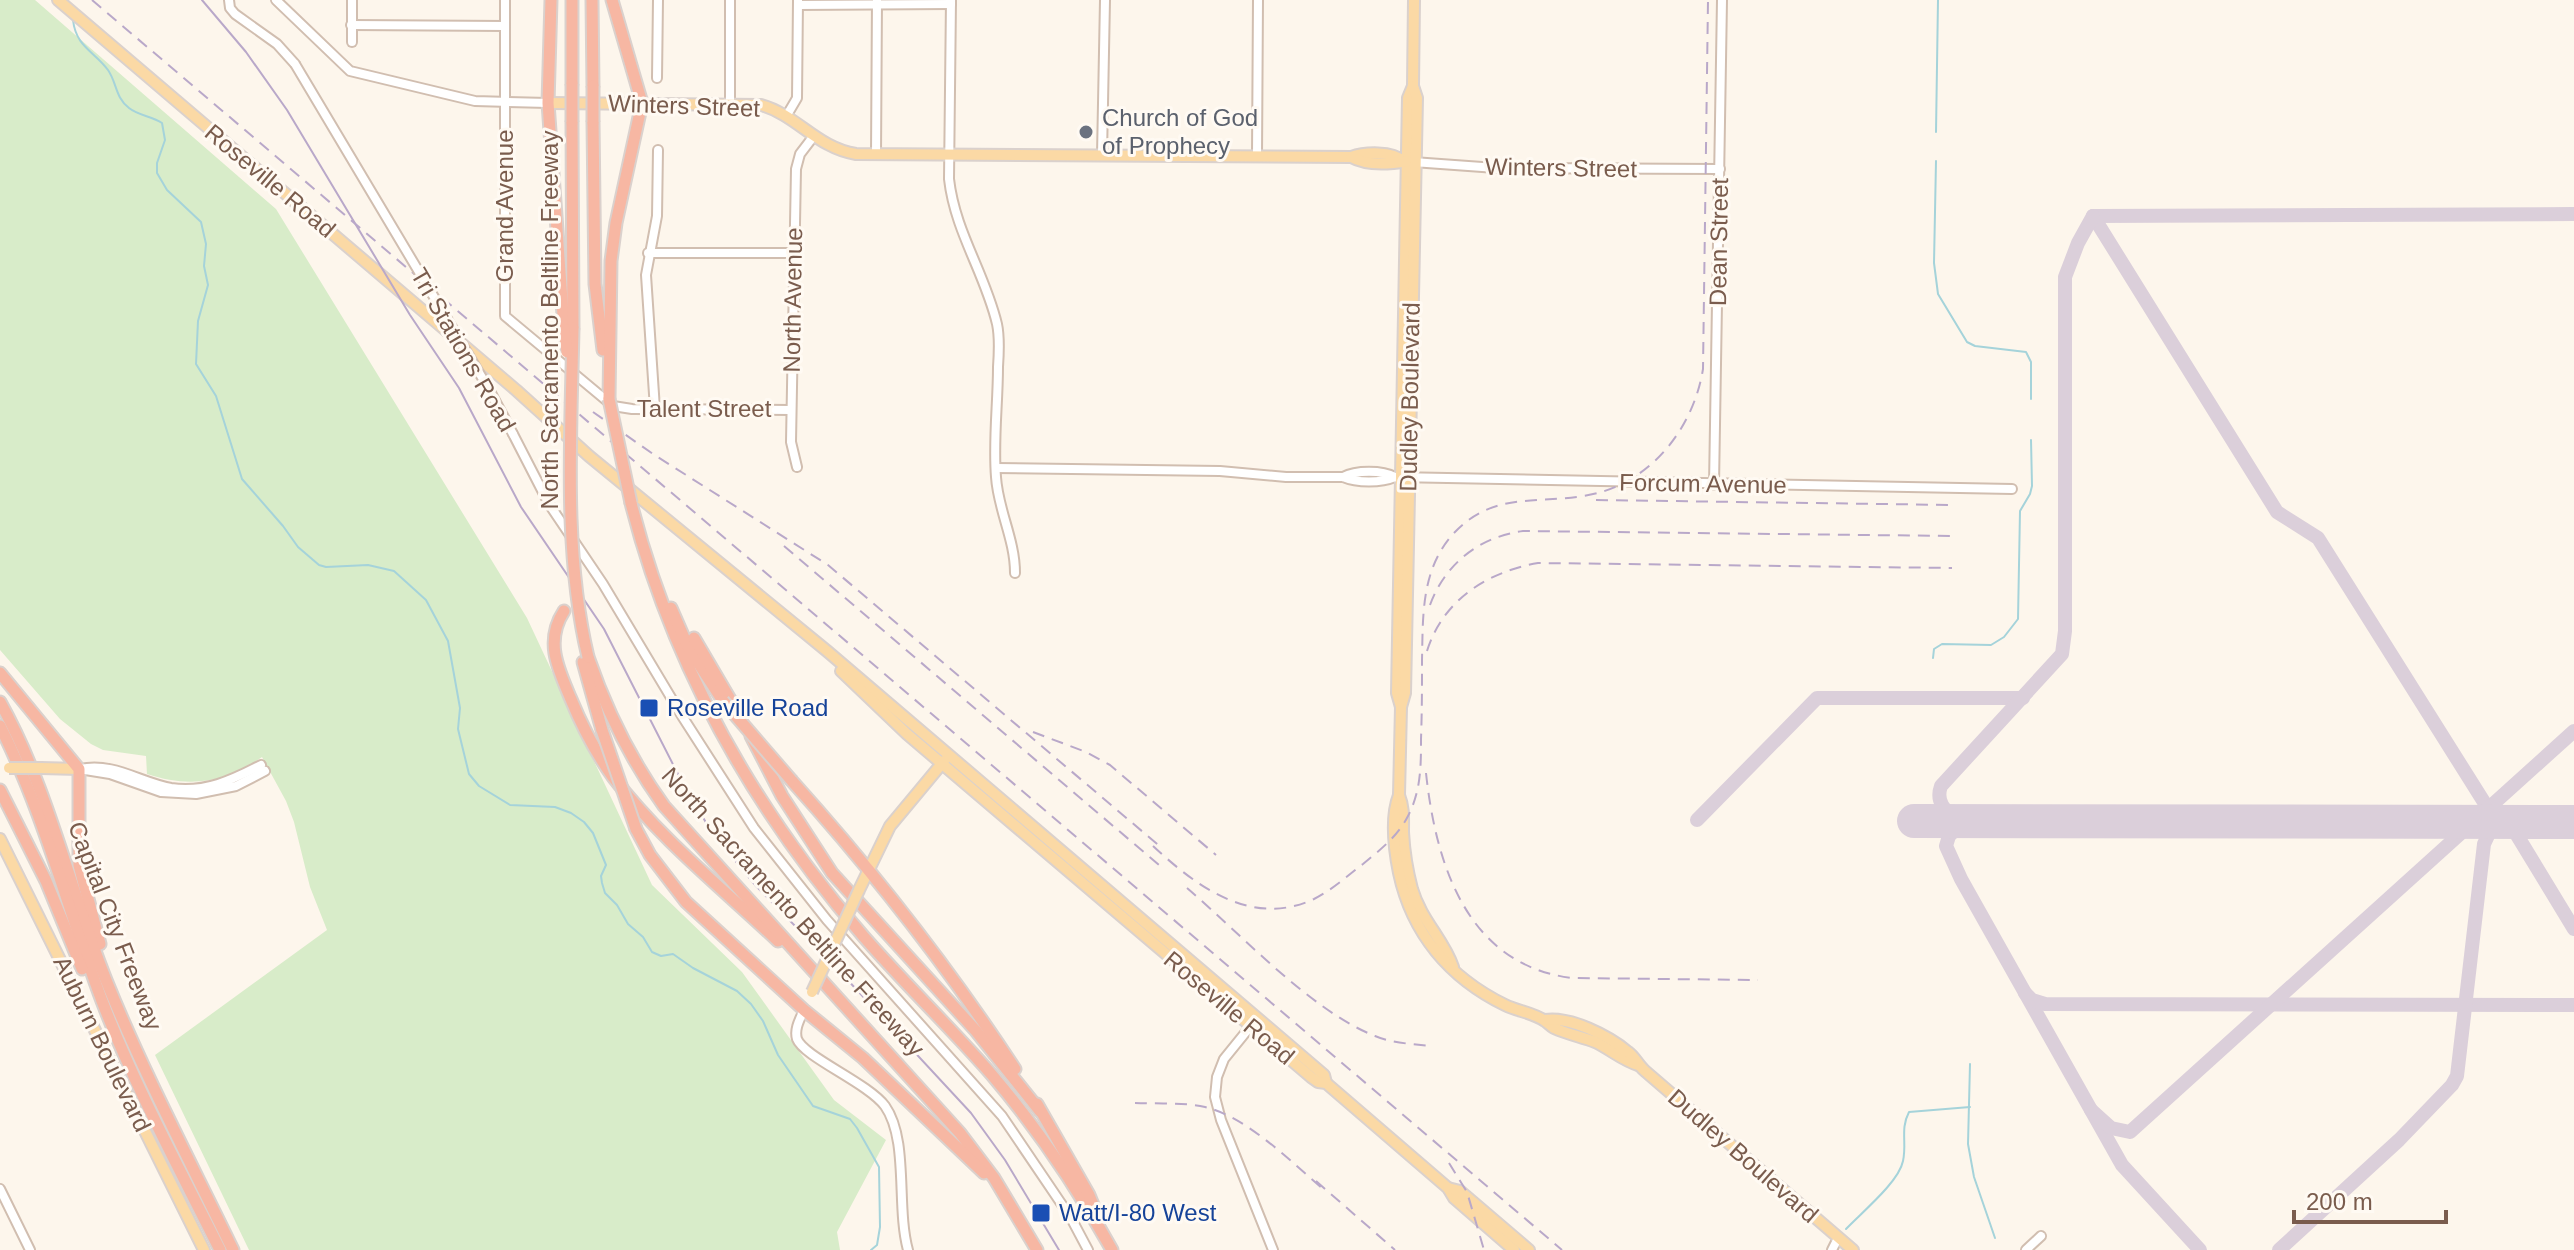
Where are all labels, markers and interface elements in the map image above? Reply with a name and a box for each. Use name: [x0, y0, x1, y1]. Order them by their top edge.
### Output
street label: Winters Street: [608, 89, 761, 122]
place label: Church of God of Prophecy: [1102, 104, 1258, 159]
street label: Roseville Road: [200, 118, 341, 243]
marker: Church of God of Prophecy: [1077, 123, 1095, 141]
street label: Grand Avenue: [491, 129, 518, 283]
street label: North Sacramento Beltline Freeway: [536, 131, 563, 509]
street label: Winters Street: [1485, 153, 1638, 182]
street label: Dean Street: [1704, 177, 1733, 306]
street label: North Avenue: [778, 227, 807, 373]
street label: Tri Stations Road: [406, 263, 521, 436]
street label: Dudley Boulevard: [1394, 302, 1425, 492]
street label: Talent Street: [637, 395, 772, 422]
street label: Forcum Avenue: [1619, 469, 1787, 498]
place label: Roseville Road: [667, 694, 828, 721]
marker: Roseville Road: [638, 697, 660, 719]
street label: North Sacramento Beltline Freeway: [657, 762, 930, 1061]
street label: Capital City Freeway: [63, 818, 168, 1034]
street label: Roseville Road: [1159, 945, 1300, 1070]
street label: Auburn Boulevard: [48, 952, 157, 1136]
street label: Dudley Boulevard: [1663, 1083, 1824, 1228]
scale bar: [2294, 1174, 2446, 1224]
text: 200 m: [2306, 1188, 2373, 1215]
place label: Watt/I-80 West: [1059, 1199, 1217, 1226]
marker: Watt/I-80 West: [1030, 1202, 1052, 1224]

